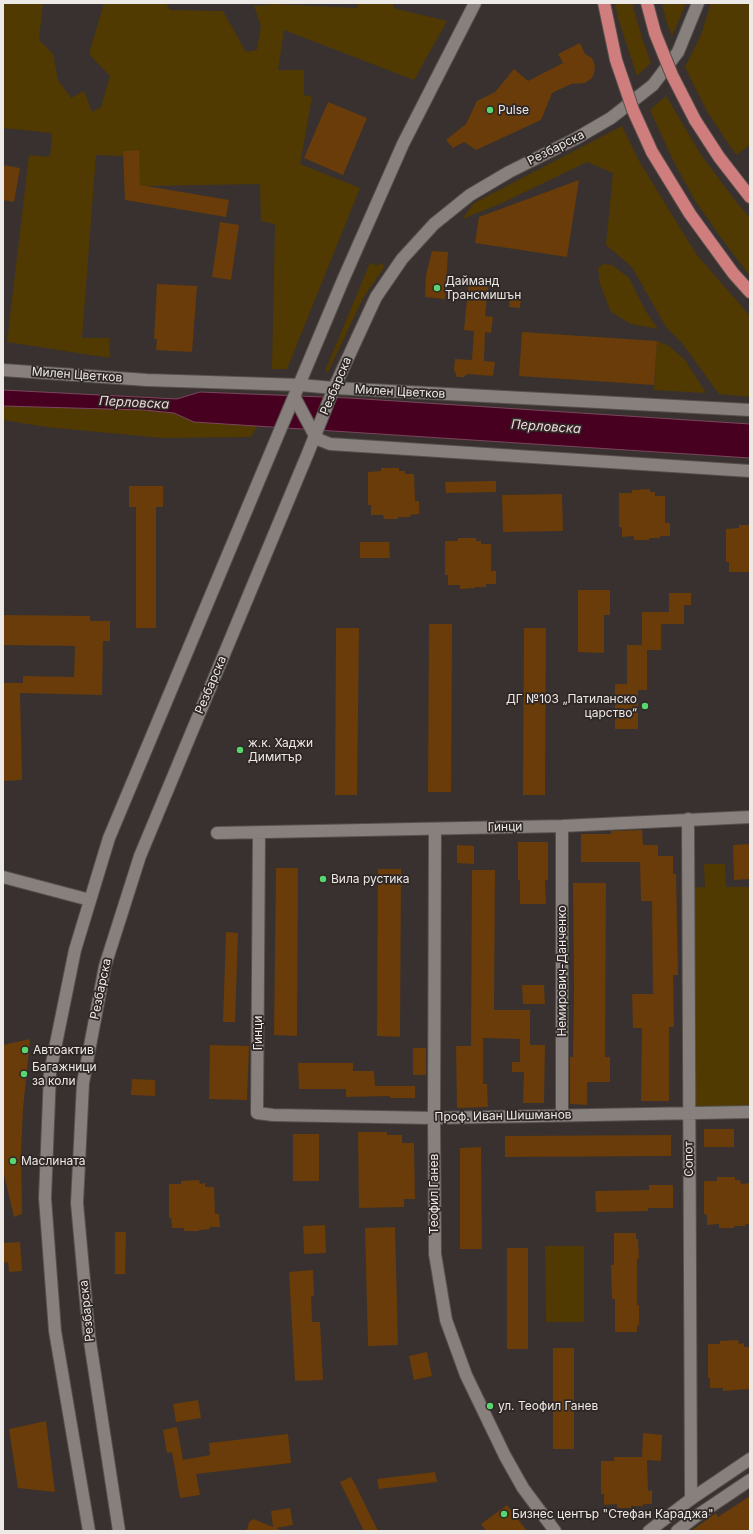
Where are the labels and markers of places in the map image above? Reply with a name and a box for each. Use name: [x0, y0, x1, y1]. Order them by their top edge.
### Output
place label: Pulse: [498, 103, 529, 117]
marker: Pulse: [485, 105, 495, 115]
place label: Дайманд Трансмишън: [445, 274, 521, 302]
marker: Дайманд Трансмишън: [432, 283, 442, 293]
place label: ДГ №103 „Патиланско царство“: [506, 692, 637, 720]
marker: ДГ №103 „Патиланско царство“: [640, 701, 650, 711]
place label: ж.к. Хаджи Димитър: [248, 736, 313, 764]
marker: ж.к. Хаджи Димитър: [235, 745, 245, 755]
place label: Вила рустика: [331, 872, 410, 886]
marker: Вила рустика: [318, 874, 328, 884]
place label: Автоактив: [33, 1043, 94, 1057]
marker: Автоактив: [20, 1045, 30, 1055]
place label: Багажници за коли: [32, 1060, 97, 1088]
marker: Багажници за коли: [19, 1069, 29, 1079]
place label: Маслината: [21, 1154, 86, 1168]
marker: Маслината: [8, 1156, 18, 1166]
place label: ул. Теофил Ганев: [498, 1399, 598, 1413]
marker: ул. Теофил Ганев: [485, 1401, 495, 1411]
place label: Бизнес център "Стефан Караджа": [512, 1507, 714, 1521]
marker: Бизнес център "Стефан Караджа": [499, 1509, 509, 1519]

